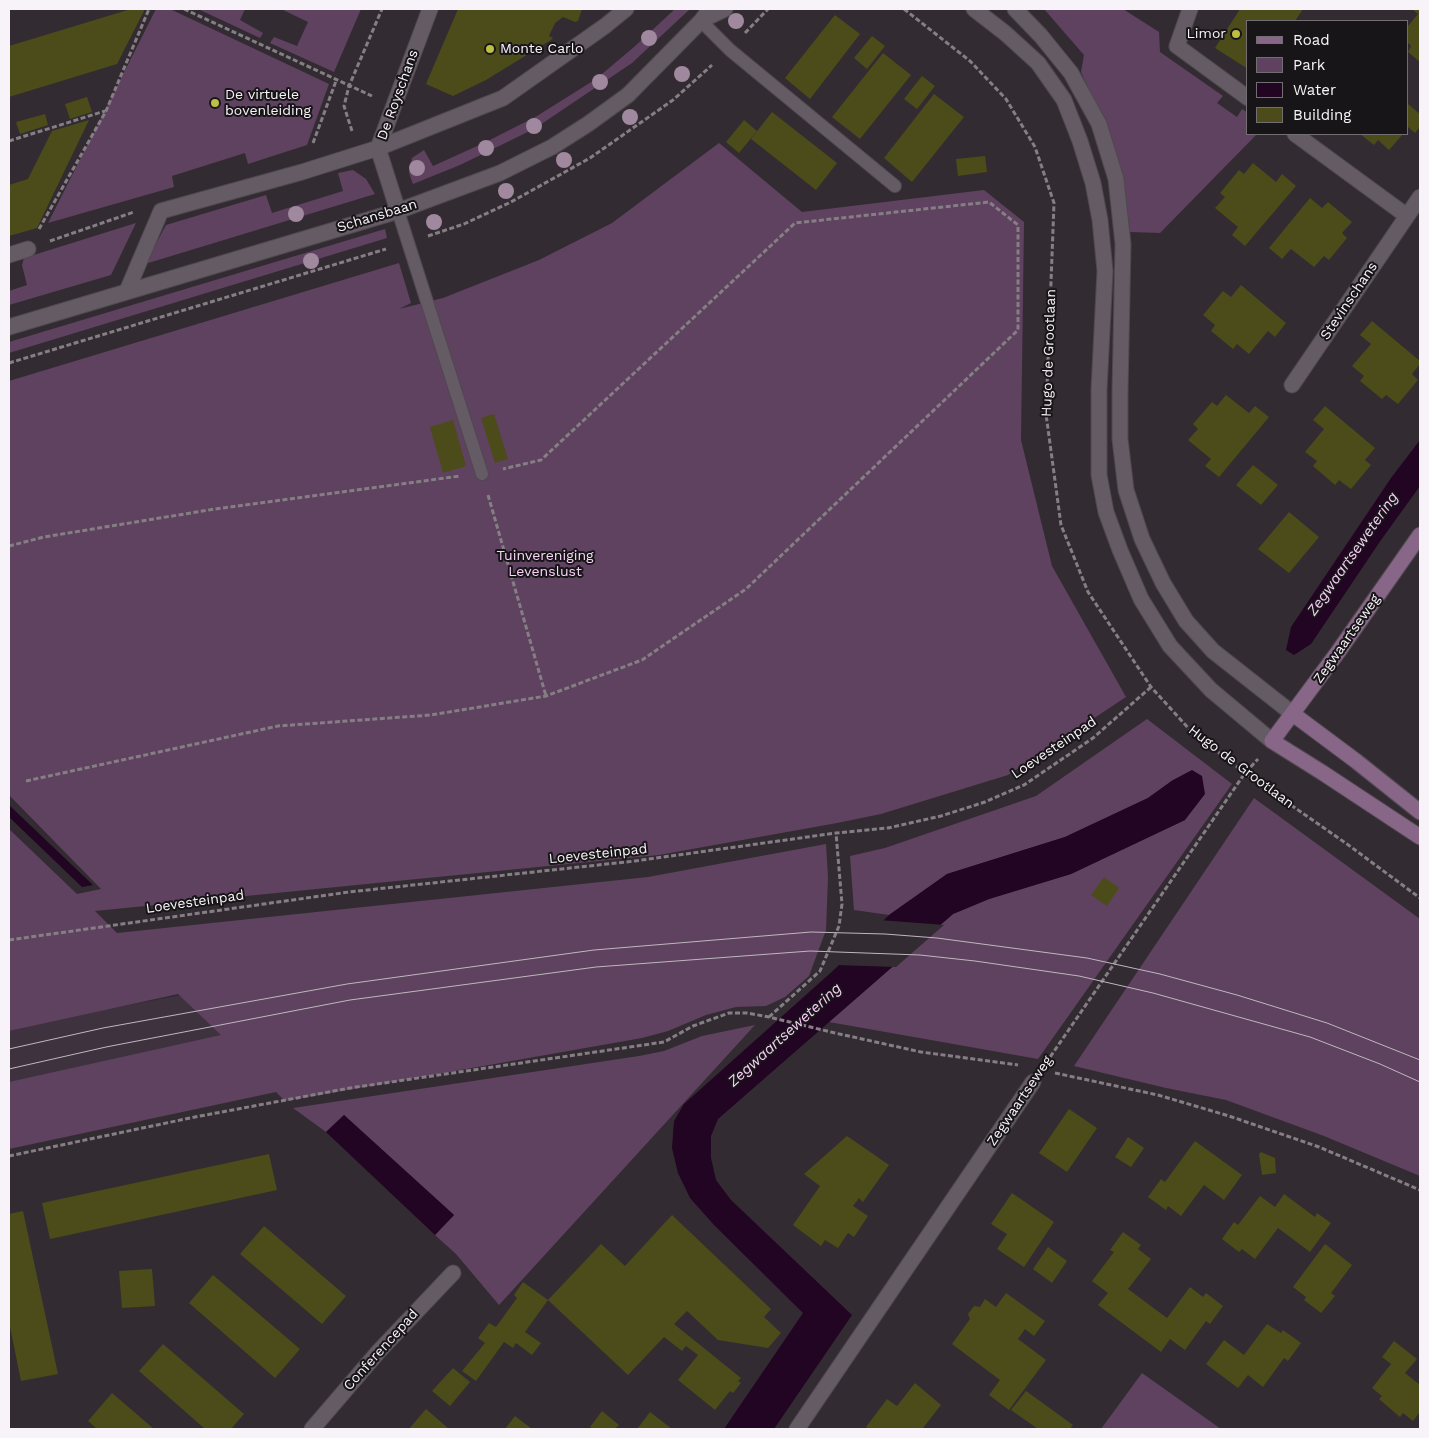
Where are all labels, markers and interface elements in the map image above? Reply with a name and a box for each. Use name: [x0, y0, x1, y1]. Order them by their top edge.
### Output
legend: [1246, 20, 1409, 135]
place label: Limor: [1186, 26, 1226, 42]
marker: Limor: [1230, 28, 1242, 40]
text: Road: [1293, 31, 1330, 49]
place label: Monte Carlo: [500, 41, 583, 57]
marker: Monte Carlo: [484, 43, 496, 55]
street label: De Royschans: [374, 47, 422, 143]
text: Park: [1293, 56, 1325, 74]
text: Water: [1293, 81, 1336, 99]
place label: De virtuele bovenleiding: [225, 87, 311, 120]
marker: De virtuele bovenleiding: [209, 97, 221, 109]
text: Building: [1293, 106, 1351, 124]
street label: Schansbaan: [335, 196, 419, 236]
street label: Stevinschans: [1317, 259, 1381, 343]
street label: Hugo de Grootlaan: [1038, 289, 1060, 417]
water label: Zegwaartsewetering: [1304, 489, 1402, 619]
park label: Tuinvereniging Levenslust: [497, 548, 593, 580]
street label: Zegwaartseweg: [1310, 591, 1384, 687]
street label: Loevesteinpad: [1008, 713, 1100, 783]
street label: Hugo de Grootlaan: [1185, 722, 1297, 812]
street label: Loevesteinpad: [548, 840, 648, 868]
street label: Loevesteinpad: [145, 887, 245, 917]
water label: Zegwaartsewetering: [725, 979, 845, 1091]
street label: Zegwaartseweg: [984, 1053, 1056, 1149]
street label: Conferencepad: [340, 1306, 422, 1394]

